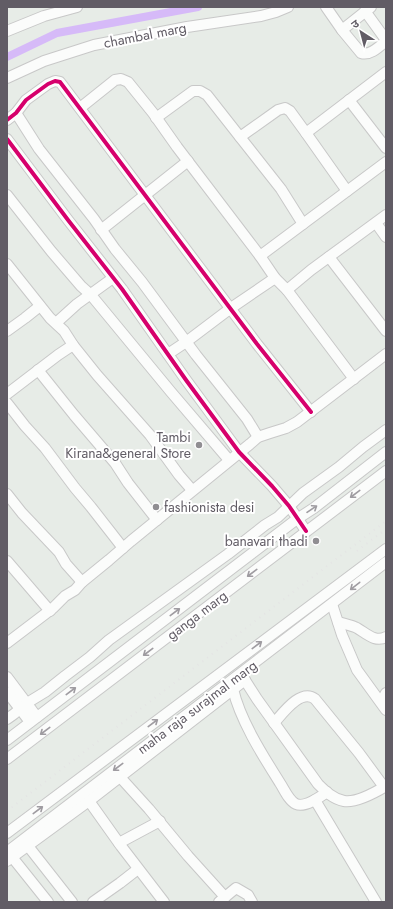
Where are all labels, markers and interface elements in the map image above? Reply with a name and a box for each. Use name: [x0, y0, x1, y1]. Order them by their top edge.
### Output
north arrow: [341, 12, 381, 52]
text: उ: [348, 15, 363, 32]
street label: chambal marg: [102, 17, 188, 53]
place label: Tambi Kirana&general Store: [65, 427, 191, 463]
marker: Tambi Kirana&general Store: [194, 440, 204, 450]
one-way arrow: [350, 490, 361, 499]
place label: fashionista desi: [164, 497, 254, 517]
marker: fashionista desi: [151, 502, 161, 512]
one-way arrow: [306, 505, 317, 513]
place label: banavari thadi: [225, 531, 308, 551]
marker: banavari thadi: [311, 536, 321, 546]
one-way arrow: [246, 569, 257, 577]
one-way arrow: [350, 582, 361, 590]
street label: ganga marg: [163, 586, 231, 644]
one-way arrow: [169, 608, 180, 616]
one-way arrow: [251, 641, 262, 649]
one-way arrow: [143, 648, 154, 656]
street label: maha raja surajmal marg: [133, 655, 261, 759]
one-way arrow: [66, 687, 77, 695]
one-way arrow: [148, 719, 159, 727]
one-way arrow: [39, 726, 50, 735]
one-way arrow: [113, 763, 124, 771]
one-way arrow: [33, 806, 44, 814]

